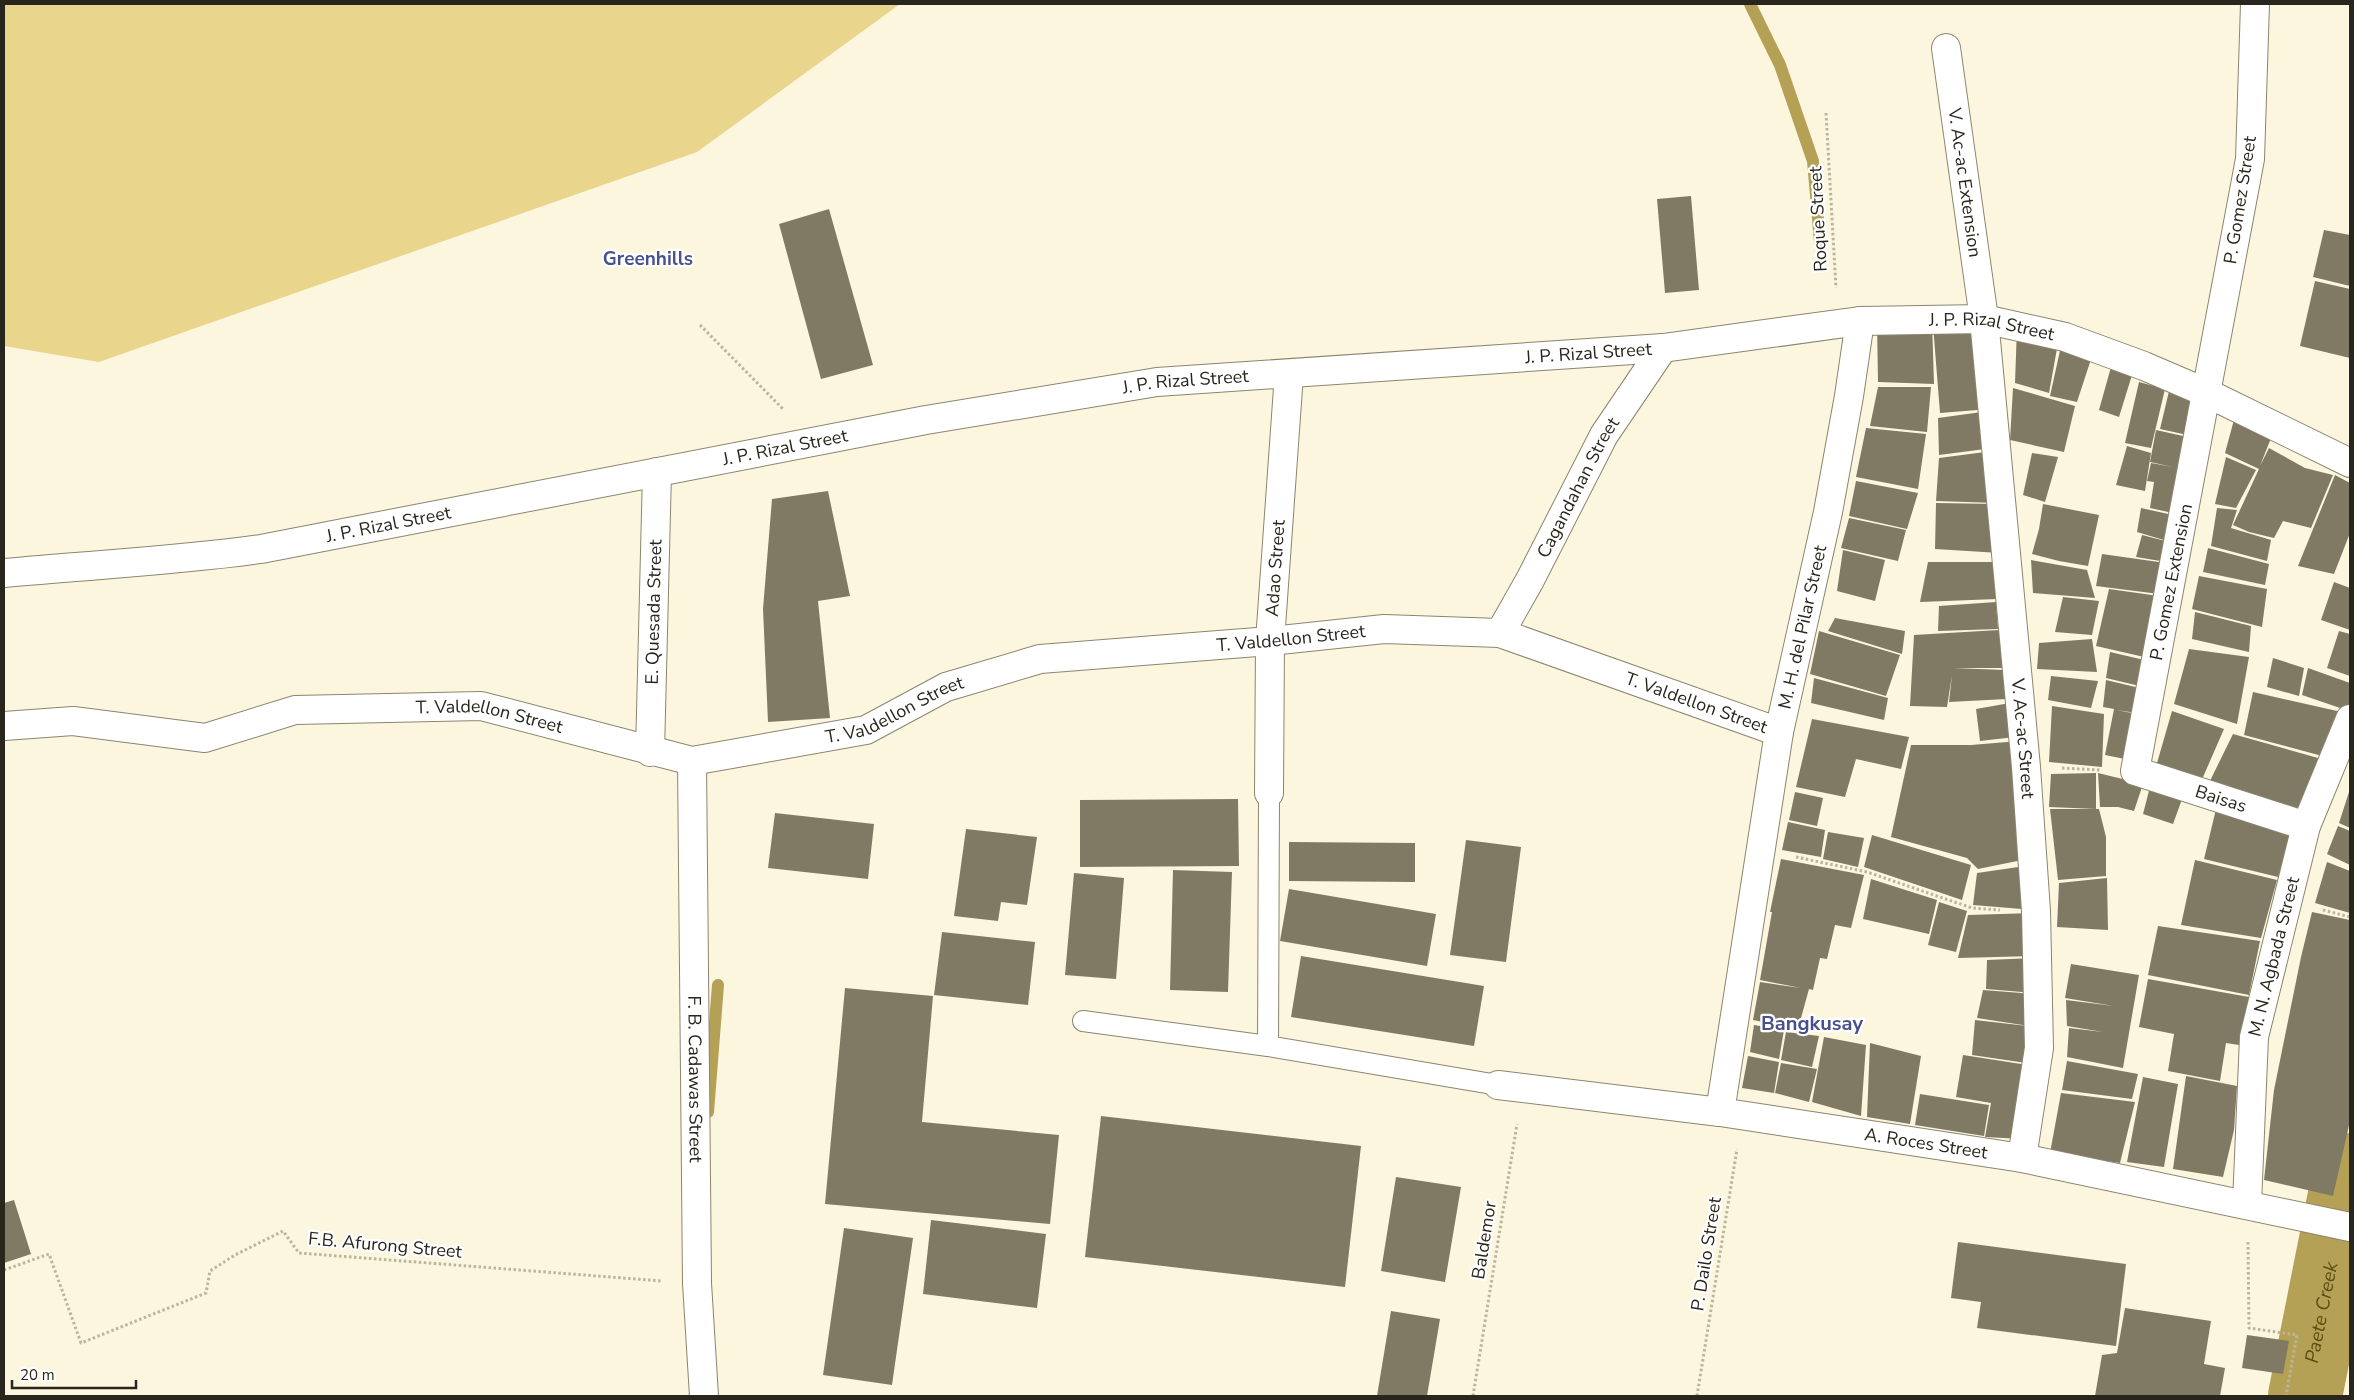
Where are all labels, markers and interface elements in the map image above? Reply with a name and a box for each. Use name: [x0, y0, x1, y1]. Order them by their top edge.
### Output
street label: V. Ac-ac Extension: [1942, 105, 1987, 259]
street label: P. Gomez Street: [2218, 134, 2262, 266]
street label: Roque Street: [1803, 165, 1833, 272]
district label: Greenhills: [603, 246, 693, 272]
street label: J. P. Rizal Street: [1928, 307, 2057, 346]
street label: J. P. Rizal Street: [1523, 337, 1653, 369]
street label: J. P. Rizal Street: [1120, 364, 1250, 400]
street label: Cagandahan Street: [1531, 412, 1625, 562]
street label: J. P. Rizal Street: [720, 423, 850, 471]
street label: J. P. Rizal Street: [323, 500, 454, 548]
street label: P. Gomez Extension: [2144, 502, 2198, 662]
street label: Adao Street: [1260, 518, 1291, 617]
street label: E. Quesada Street: [640, 539, 667, 685]
street label: M. H. del Pilar Street: [1772, 542, 1832, 711]
street label: T. Valdellon Street: [1216, 619, 1367, 657]
street label: T. Valdellon Street: [1622, 666, 1771, 739]
street label: T. Valdellon Street: [823, 670, 967, 749]
street label: V. Ac-ac Street: [2006, 676, 2040, 800]
street label: T. Valdellon Street: [415, 694, 566, 739]
street label: Baisas: [2192, 779, 2250, 818]
street label: M. N. Agbada Street: [2243, 874, 2305, 1039]
street label: F. B. Cadawas Street: [682, 995, 708, 1163]
district label: Bangkusay: [1761, 1010, 1863, 1037]
street label: A. Roces Street: [1863, 1122, 1990, 1165]
street label: P. Dailo Street: [1685, 1195, 1727, 1313]
street label: Baldemor: [1466, 1199, 1502, 1281]
street label: F.B. Afurong Street: [307, 1226, 464, 1264]
water label: Paete Creek: [2299, 1259, 2344, 1365]
scale bar: [12, 1358, 136, 1390]
text: 20 m: [20, 1365, 55, 1385]

